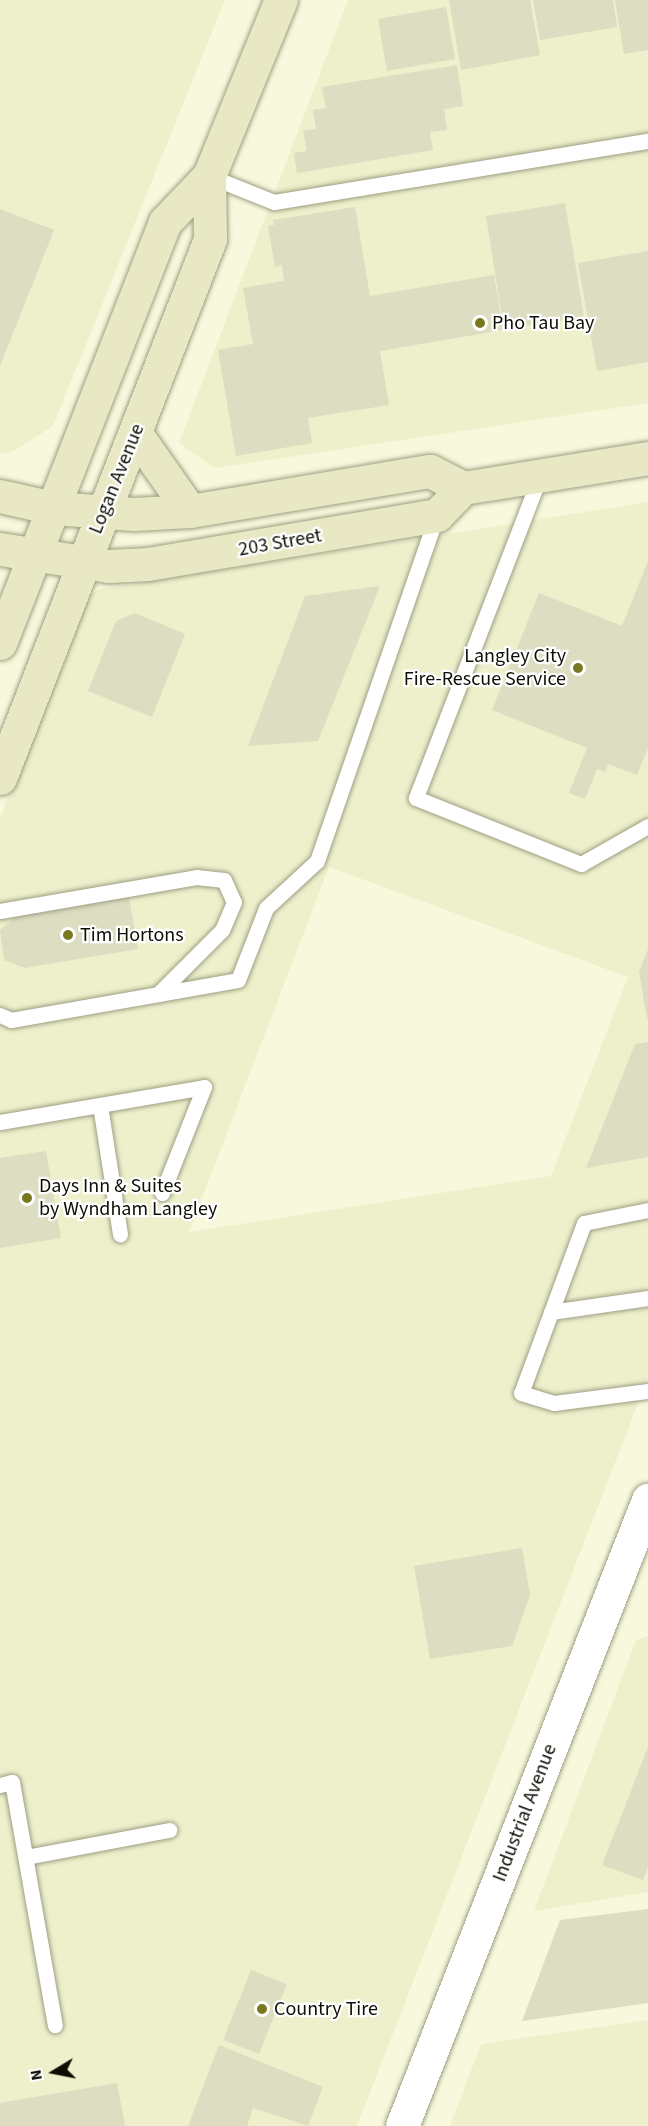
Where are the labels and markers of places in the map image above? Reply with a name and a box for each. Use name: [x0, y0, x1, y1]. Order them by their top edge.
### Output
place label: Pho Tau Bay: [492, 311, 594, 335]
marker: Pho Tau Bay: [473, 316, 487, 330]
place label: Langley City Fire-Rescue Service: [404, 644, 566, 691]
marker: Langley City Fire-Rescue Service: [571, 661, 585, 675]
place label: Tim Hortons: [80, 923, 184, 947]
marker: Tim Hortons: [61, 928, 75, 942]
place label: Days Inn & Suites by Wyndham Langley: [39, 1174, 217, 1221]
marker: Days Inn & Suites by Wyndham Langley: [20, 1191, 34, 1205]
place label: Country Tire: [274, 1997, 378, 2021]
marker: Country Tire: [255, 2002, 269, 2016]

